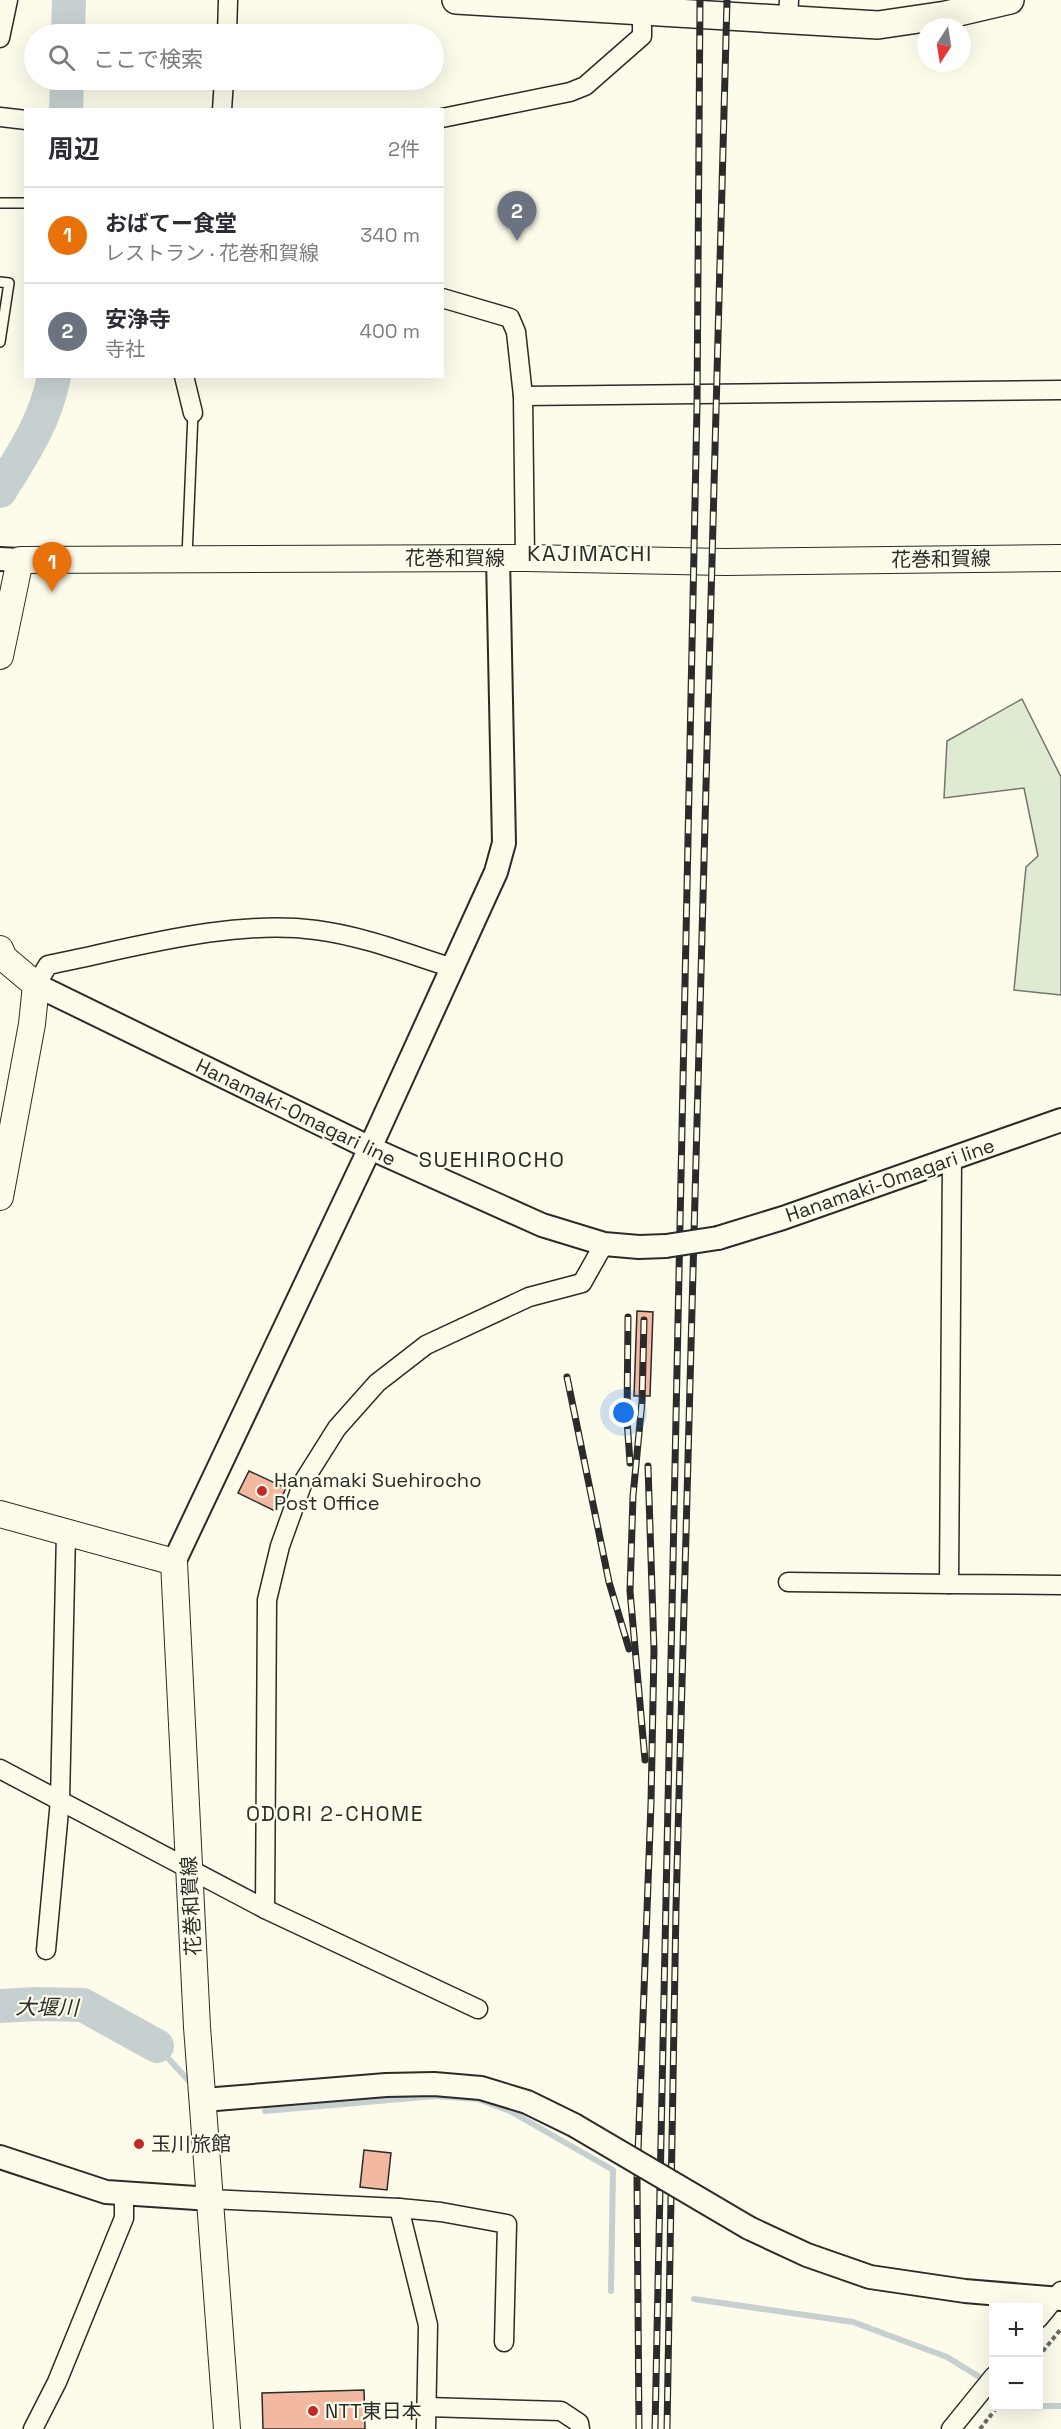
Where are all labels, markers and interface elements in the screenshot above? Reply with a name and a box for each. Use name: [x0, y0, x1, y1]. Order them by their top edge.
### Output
north arrow: [917, 18, 971, 72]
search box: [24, 24, 444, 90]
icon: search: [45, 41, 78, 74]
text: ここで検索: [93, 45, 203, 73]
text: 周辺: [48, 132, 100, 166]
text: 2件: [388, 136, 420, 162]
pin: 2: [498, 192, 536, 241]
text: おばてー食堂: [105, 209, 237, 237]
text: 1: [63, 222, 72, 248]
text: 340 m: [360, 222, 420, 248]
text: レストラン · 花巻和賀線: [105, 240, 319, 266]
text: 安浄寺: [105, 305, 171, 333]
text: 2: [62, 318, 73, 344]
text: 400 m: [360, 318, 420, 344]
text: 寺社: [105, 336, 145, 362]
district label: KAJIMACHI: [527, 539, 653, 567]
pin: 1: [32, 542, 72, 592]
street label: 花巻和賀線: [405, 545, 505, 571]
street label: 花巻和賀線: [891, 545, 991, 573]
street label: Hanamaki-Omagari line: [192, 1052, 400, 1172]
street label: Hanamaki-Omagari line: [782, 1132, 998, 1228]
district label: SUEHIROCHO: [418, 1145, 566, 1173]
your location: [609, 1398, 638, 1427]
place label: Hanamaki Suehirocho Post Office: [274, 1467, 482, 1516]
marker: Hanamaki Suehirocho Post Office: [255, 1484, 269, 1498]
district label: ODORI 2-CHOME: [246, 1800, 424, 1827]
street label: 花巻和賀線: [175, 1855, 207, 1957]
water label: 大堰川: [15, 1993, 81, 2021]
place label: 玉川旅館: [151, 2131, 231, 2157]
marker: 玉川旅館: [132, 2137, 146, 2151]
map controls: [989, 2303, 1043, 2411]
button: +: [989, 2303, 1043, 2357]
button: −: [989, 2357, 1043, 2411]
place label: NTT東日本: [325, 2398, 422, 2424]
marker: NTT東日本: [306, 2404, 320, 2418]

